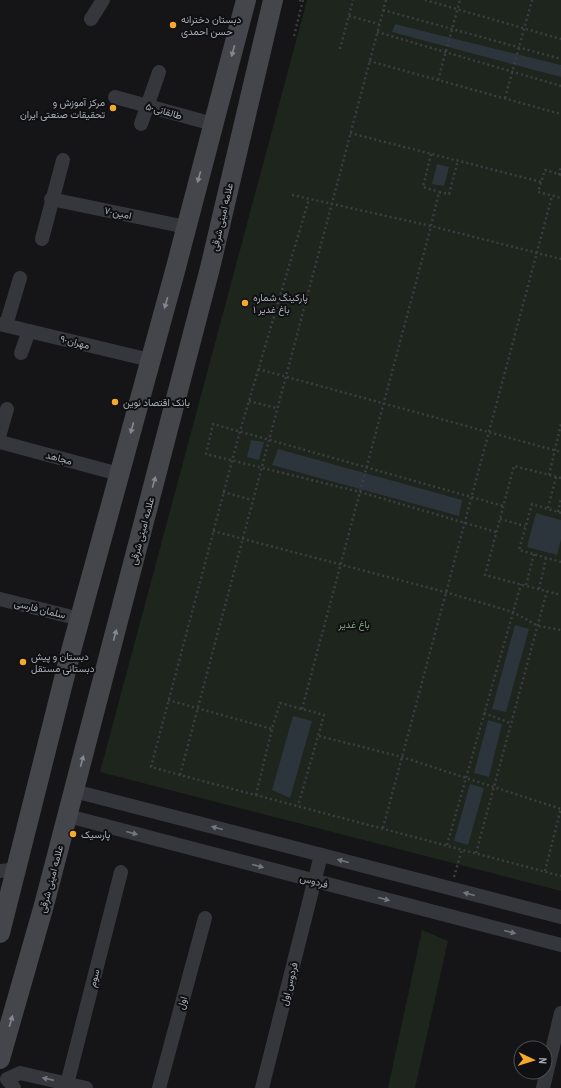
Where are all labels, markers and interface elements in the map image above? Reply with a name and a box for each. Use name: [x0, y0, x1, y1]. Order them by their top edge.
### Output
place label: دبستان دخترانه حسن احمدی: [181, 13, 241, 38]
marker: دبستان دخترانه حسن احمدی: [168, 20, 178, 30]
one-way arrow: [229, 45, 235, 57]
place label: مرکز آموزش و تحقیقات صنعتی ایران: [20, 96, 105, 121]
street label: ۵-طالقانی: [144, 100, 184, 123]
marker: مرکز آموزش و تحقیقات صنعتی ایران: [108, 103, 118, 113]
one-way arrow: [196, 171, 202, 183]
street label: علامه امینی شرقی: [208, 182, 236, 252]
street label: ۷-امین: [103, 204, 133, 222]
place label: پارکینگ شماره ۱ باغ غدیر: [253, 291, 308, 316]
one-way arrow: [163, 297, 169, 309]
marker: پارکینگ شماره ۱ باغ غدیر: [240, 298, 250, 308]
street label: ۹-مهران: [59, 332, 91, 352]
place label: بانک اقتصاد نوین: [123, 396, 190, 409]
marker: بانک اقتصاد نوین: [110, 397, 120, 407]
one-way arrow: [128, 422, 134, 434]
street label: مجاهد: [44, 448, 74, 468]
one-way arrow: [152, 476, 158, 488]
street label: علامه امینی شرقی: [127, 496, 157, 566]
street label: سلمان فارسی: [13, 596, 67, 622]
park label: باغ غدیر: [337, 618, 370, 631]
one-way arrow: [112, 629, 118, 641]
place label: دبستان و پیش دبستانی مستقل: [31, 650, 95, 675]
marker: دبستان و پیش دبستانی مستقل: [18, 657, 28, 667]
one-way arrow: [79, 754, 85, 766]
one-way arrow: [211, 825, 224, 831]
place label: پارسیک: [81, 828, 110, 842]
marker: پارسیک: [68, 829, 78, 839]
one-way arrow: [127, 830, 139, 836]
street label: علامه امینی شرقی: [36, 844, 66, 914]
one-way arrow: [337, 858, 349, 864]
one-way arrow: [252, 863, 264, 869]
street label: فردوس: [298, 871, 330, 891]
one-way arrow: [463, 890, 475, 896]
one-way arrow: [378, 896, 390, 902]
one-way arrow: [504, 929, 516, 935]
street label: فردوس اول: [277, 961, 301, 1007]
street label: سوم: [85, 967, 103, 988]
street label: اول: [174, 995, 190, 1011]
one-way arrow: [8, 1015, 14, 1027]
north arrow: [513, 1040, 553, 1080]
text: N: [536, 1057, 550, 1064]
one-way arrow: [42, 1076, 54, 1082]

